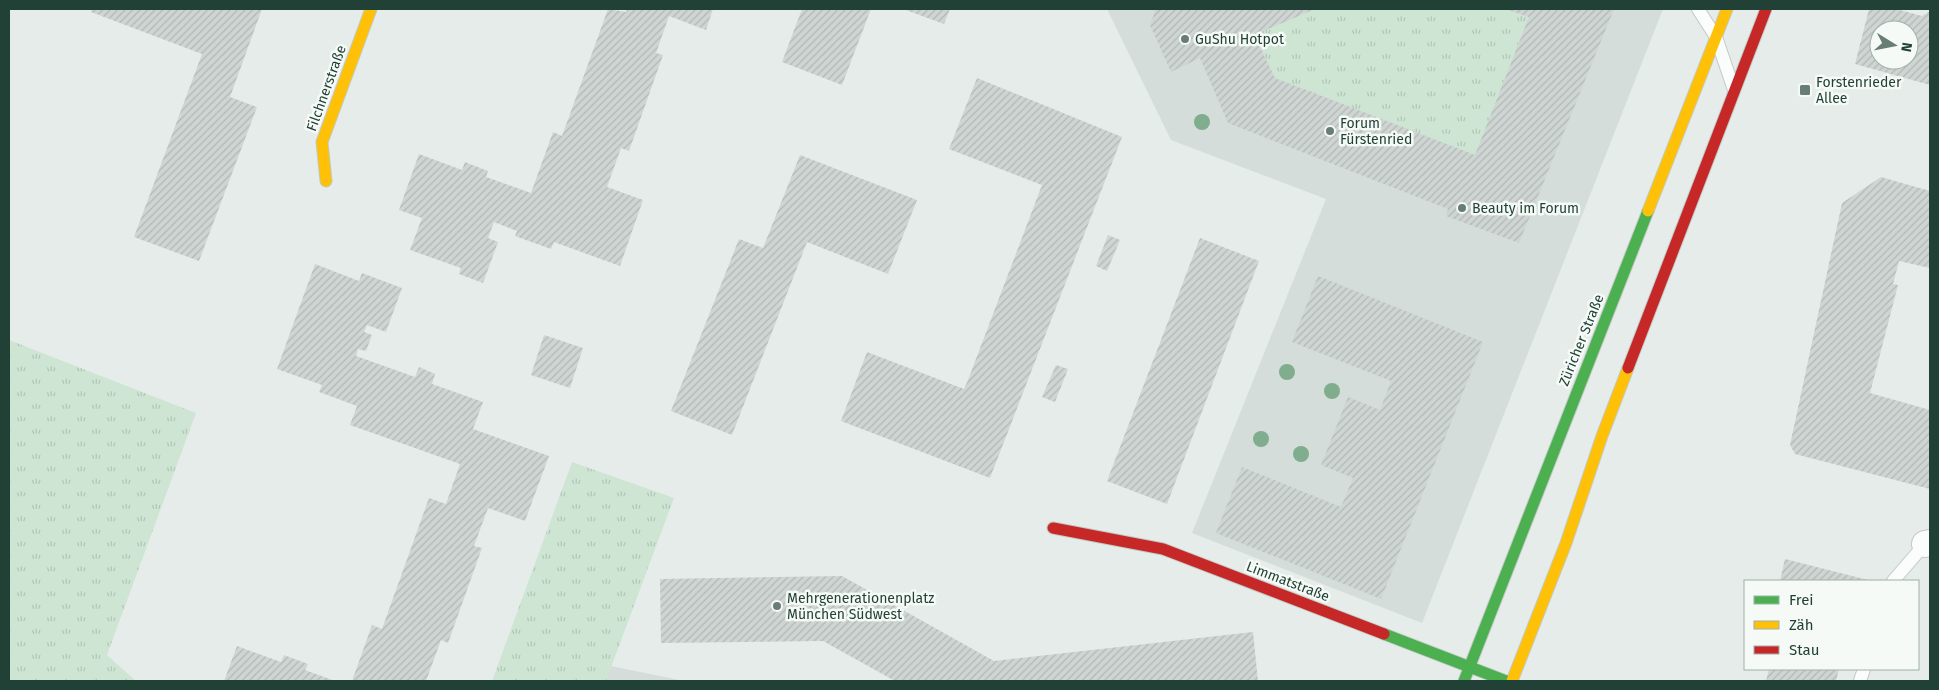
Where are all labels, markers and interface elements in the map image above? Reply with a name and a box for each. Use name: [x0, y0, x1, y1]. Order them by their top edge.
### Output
north arrow: [1869, 20, 1919, 70]
place label: GuShu Hotpot: [1195, 31, 1285, 48]
marker: GuShu Hotpot: [1179, 33, 1191, 45]
text: N: [1897, 41, 1915, 53]
street label: Filchnerstraße: [303, 43, 350, 134]
place label: Forstenrieder Allee: [1816, 74, 1902, 107]
marker: Forstenrieder Allee: [1798, 83, 1812, 97]
place label: Forum Fürstenried: [1340, 115, 1412, 148]
marker: Forum Fürstenried: [1324, 125, 1336, 137]
place label: Beauty im Forum: [1472, 200, 1579, 217]
marker: Beauty im Forum: [1456, 202, 1468, 214]
street label: Züricher Straße: [1555, 292, 1608, 388]
street label: Limmatstraße: [1244, 558, 1332, 605]
legend: [1744, 580, 1919, 670]
place label: Mehrgenerationenplatz München Südwest: [787, 590, 934, 623]
text: Frei: [1789, 591, 1814, 609]
marker: Mehrgenerationenplatz München Südwest: [771, 600, 783, 612]
text: Zäh: [1789, 616, 1814, 634]
text: Stau: [1789, 641, 1819, 659]

